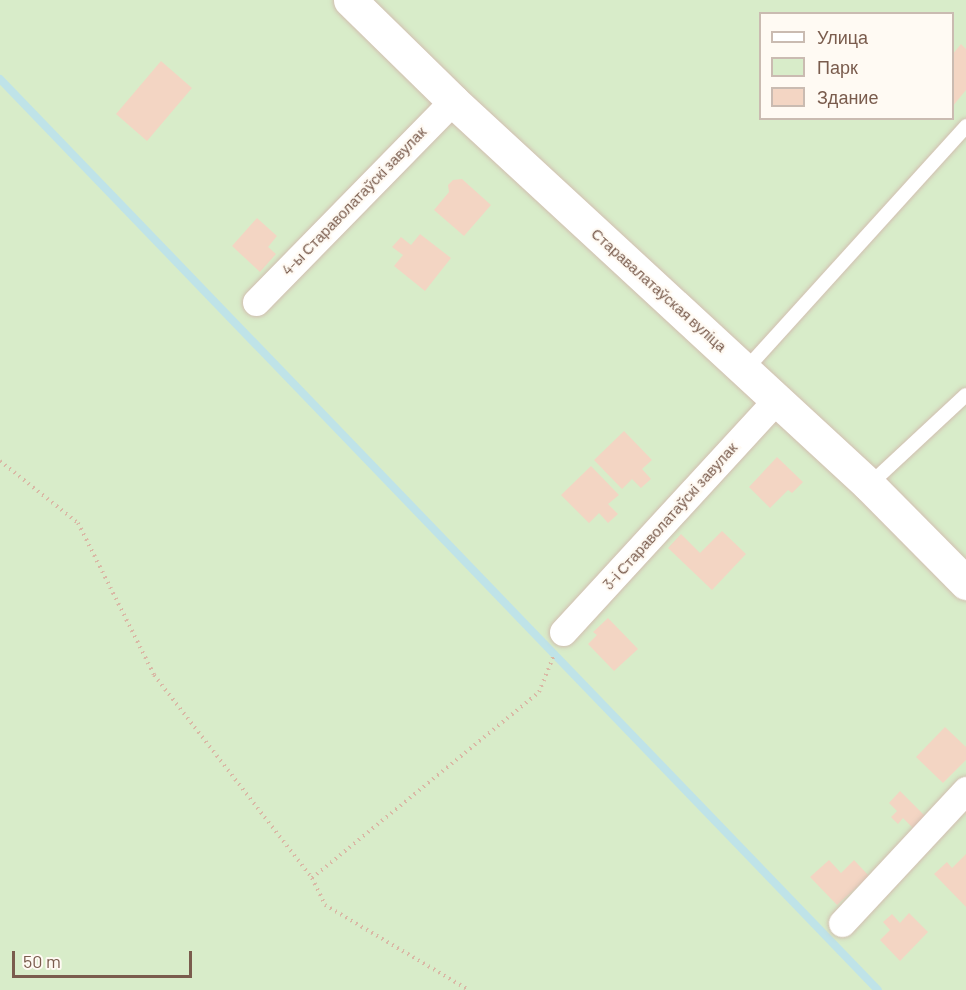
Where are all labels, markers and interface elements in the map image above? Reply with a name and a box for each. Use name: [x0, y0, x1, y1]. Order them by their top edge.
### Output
legend: [759, 12, 954, 120]
text: Улица: [817, 26, 868, 48]
text: Парк: [817, 56, 858, 78]
text: Здание: [817, 86, 878, 108]
street label: 4-ы Стараволатаўскі завулак: [278, 123, 430, 279]
street label: Старавалатаўская вуліца: [588, 225, 730, 355]
street label: 3-і Стараволатаўскі завулак: [599, 439, 741, 593]
scale bar: [15, 939, 195, 977]
text: 50 m: [23, 950, 61, 972]

